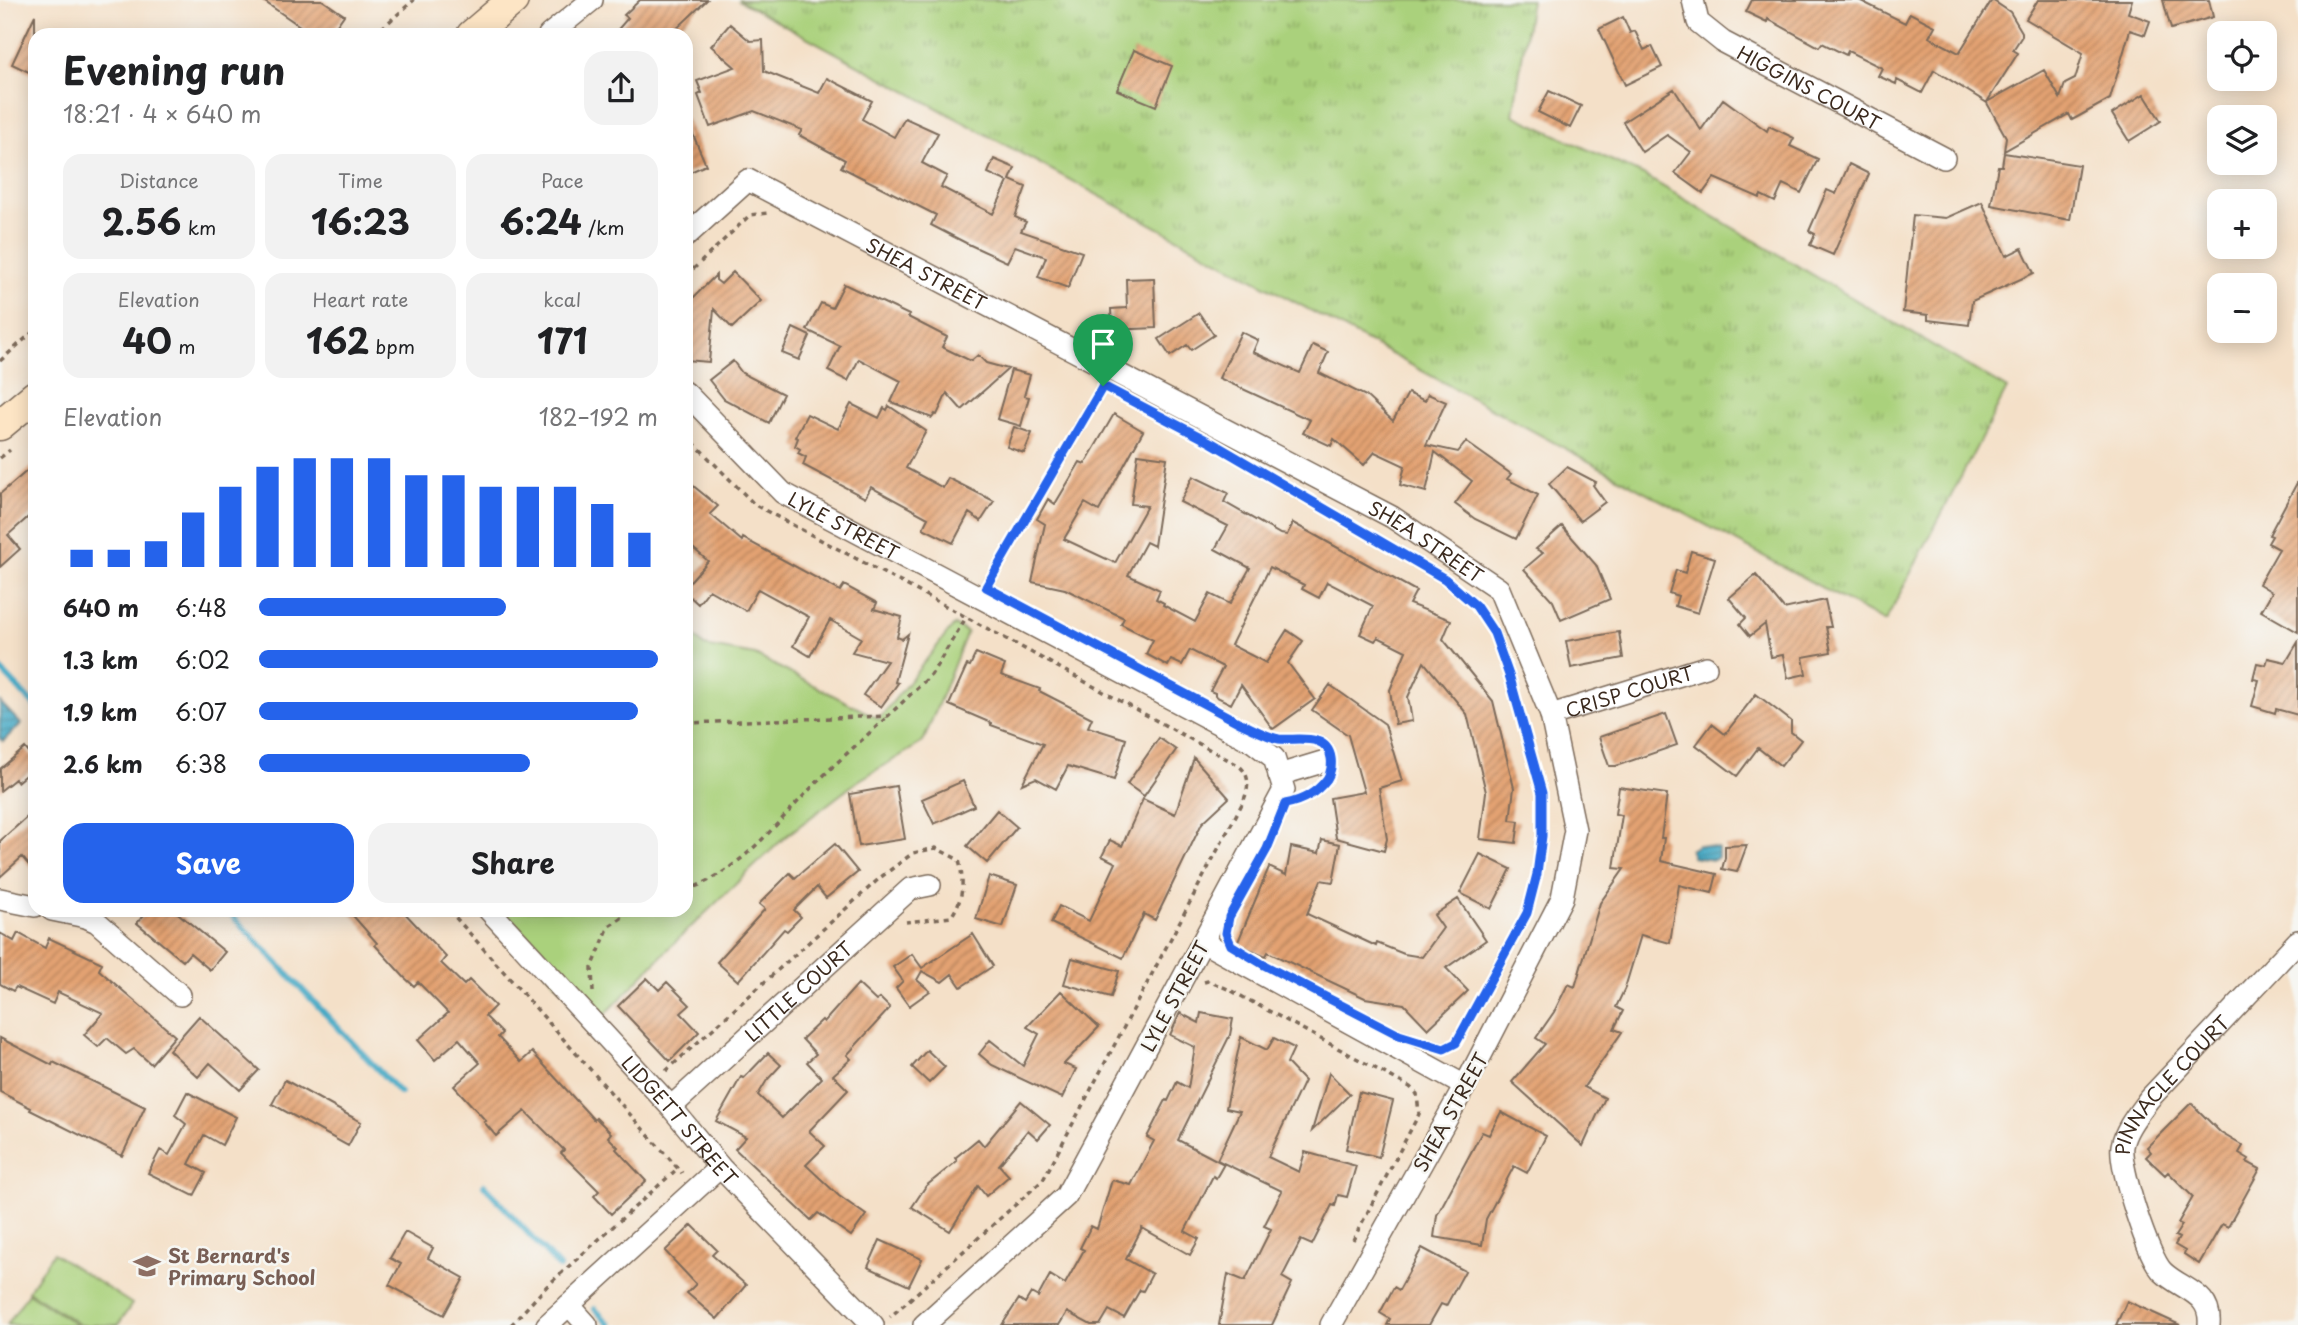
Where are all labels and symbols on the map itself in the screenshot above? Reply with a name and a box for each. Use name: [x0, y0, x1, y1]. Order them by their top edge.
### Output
street label: HIGGINS COURT: [1732, 38, 1886, 137]
street label: SHEA STREET: [862, 230, 992, 317]
pin: [1073, 314, 1133, 386]
street label: LYLE STREET: [783, 484, 904, 566]
street label: SHEA STREET: [1364, 493, 1489, 589]
street label: CRISP COURT: [1562, 658, 1697, 724]
street label: LITTLE COURT: [738, 934, 858, 1048]
street label: LYLE STREET: [1133, 935, 1215, 1056]
street label: PINNACLE COURT: [2108, 1008, 2235, 1155]
street label: SHEA STREET: [1406, 1047, 1494, 1176]
street label: LIDGETT STREET: [616, 1049, 744, 1191]
place label: St Bernard's Primary School: [168, 1241, 316, 1291]
school or university icon: St Bernard's Primary School: [132, 1251, 162, 1281]

